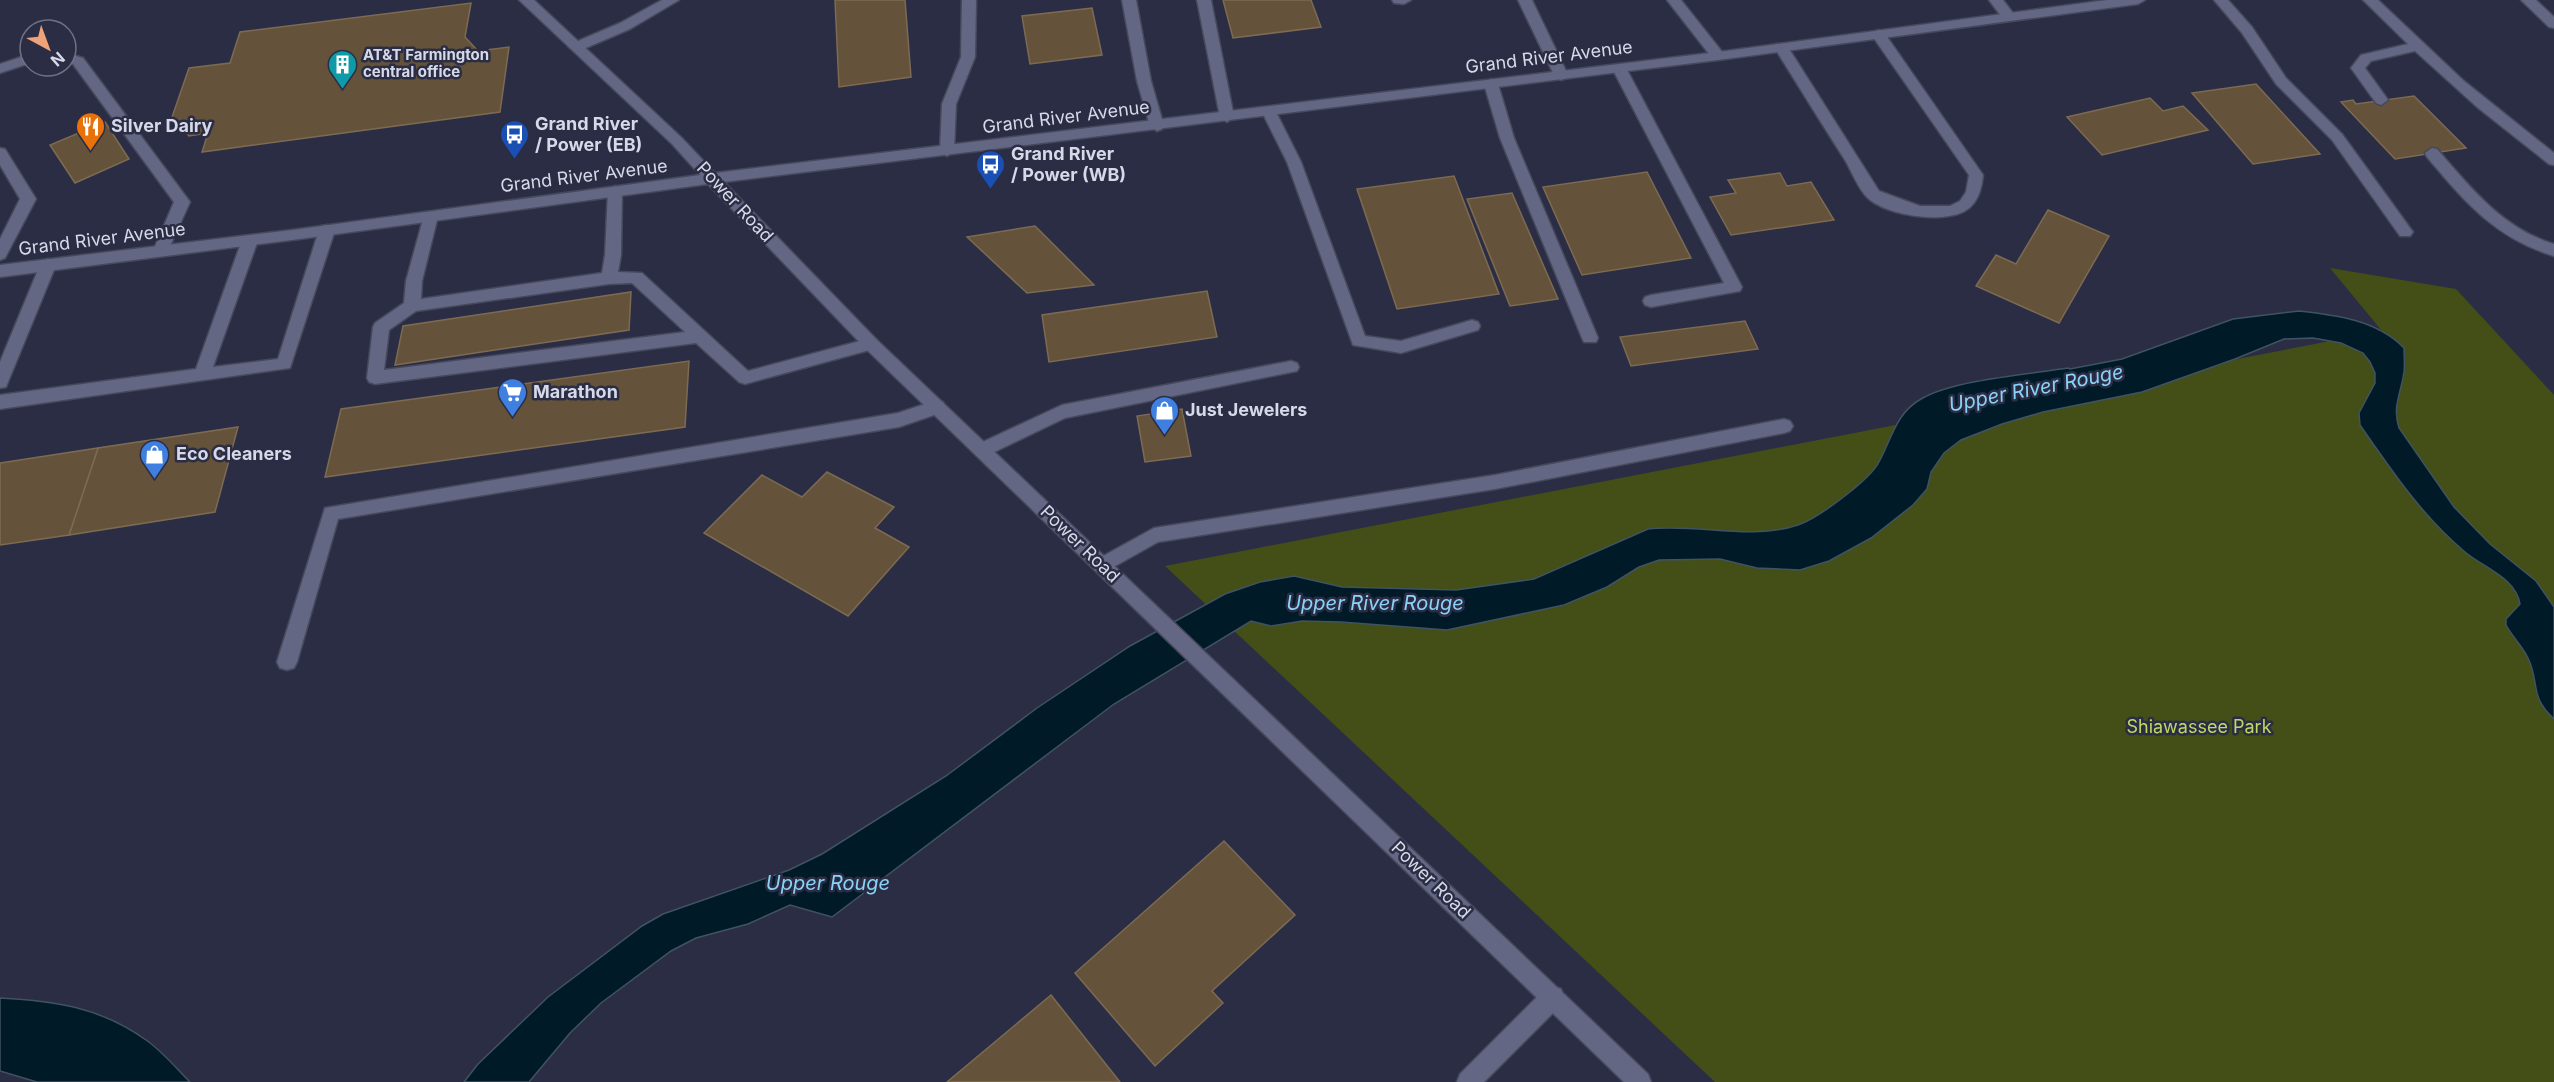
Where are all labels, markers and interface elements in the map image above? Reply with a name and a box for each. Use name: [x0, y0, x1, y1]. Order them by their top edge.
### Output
north arrow: [18, 18, 78, 78]
street label: Grand River Avenue: [1464, 36, 1634, 77]
place label: AT&T Farmington central office: [363, 45, 489, 81]
text: N: [47, 48, 69, 71]
building icon: AT&T Farmington central office: [326, 48, 358, 90]
street label: Grand River Avenue: [981, 96, 1151, 137]
restaurant icon: Silver Dairy: [74, 110, 106, 152]
place label: Grand River / Power (EB): [535, 113, 642, 155]
place label: Silver Dairy: [111, 115, 212, 136]
bus stop icon: Grand River / Power (EB): [498, 118, 530, 160]
place label: Grand River / Power (WB): [1011, 143, 1126, 185]
bus stop icon: Grand River / Power (WB): [974, 148, 1006, 190]
street label: Grand River Avenue: [499, 155, 669, 196]
street label: Power Road: [693, 157, 778, 246]
street label: Grand River Avenue: [17, 218, 187, 259]
water label: Upper River Rouge: [1947, 359, 2125, 417]
supermarket icon: Marathon: [496, 376, 528, 418]
place label: Marathon: [533, 381, 618, 402]
shop icon: Just Jewelers: [1148, 394, 1180, 436]
place label: Just Jewelers: [1185, 399, 1307, 420]
shop icon: Eco Cleaners: [139, 438, 171, 480]
place label: Eco Cleaners: [176, 443, 292, 464]
street label: Power Road: [1036, 501, 1124, 587]
water label: Upper River Rouge: [1286, 591, 1464, 615]
park label: Shiawassee Park: [2126, 716, 2272, 737]
street label: Power Road: [1387, 837, 1475, 923]
water label: Upper Rouge: [766, 871, 890, 895]

